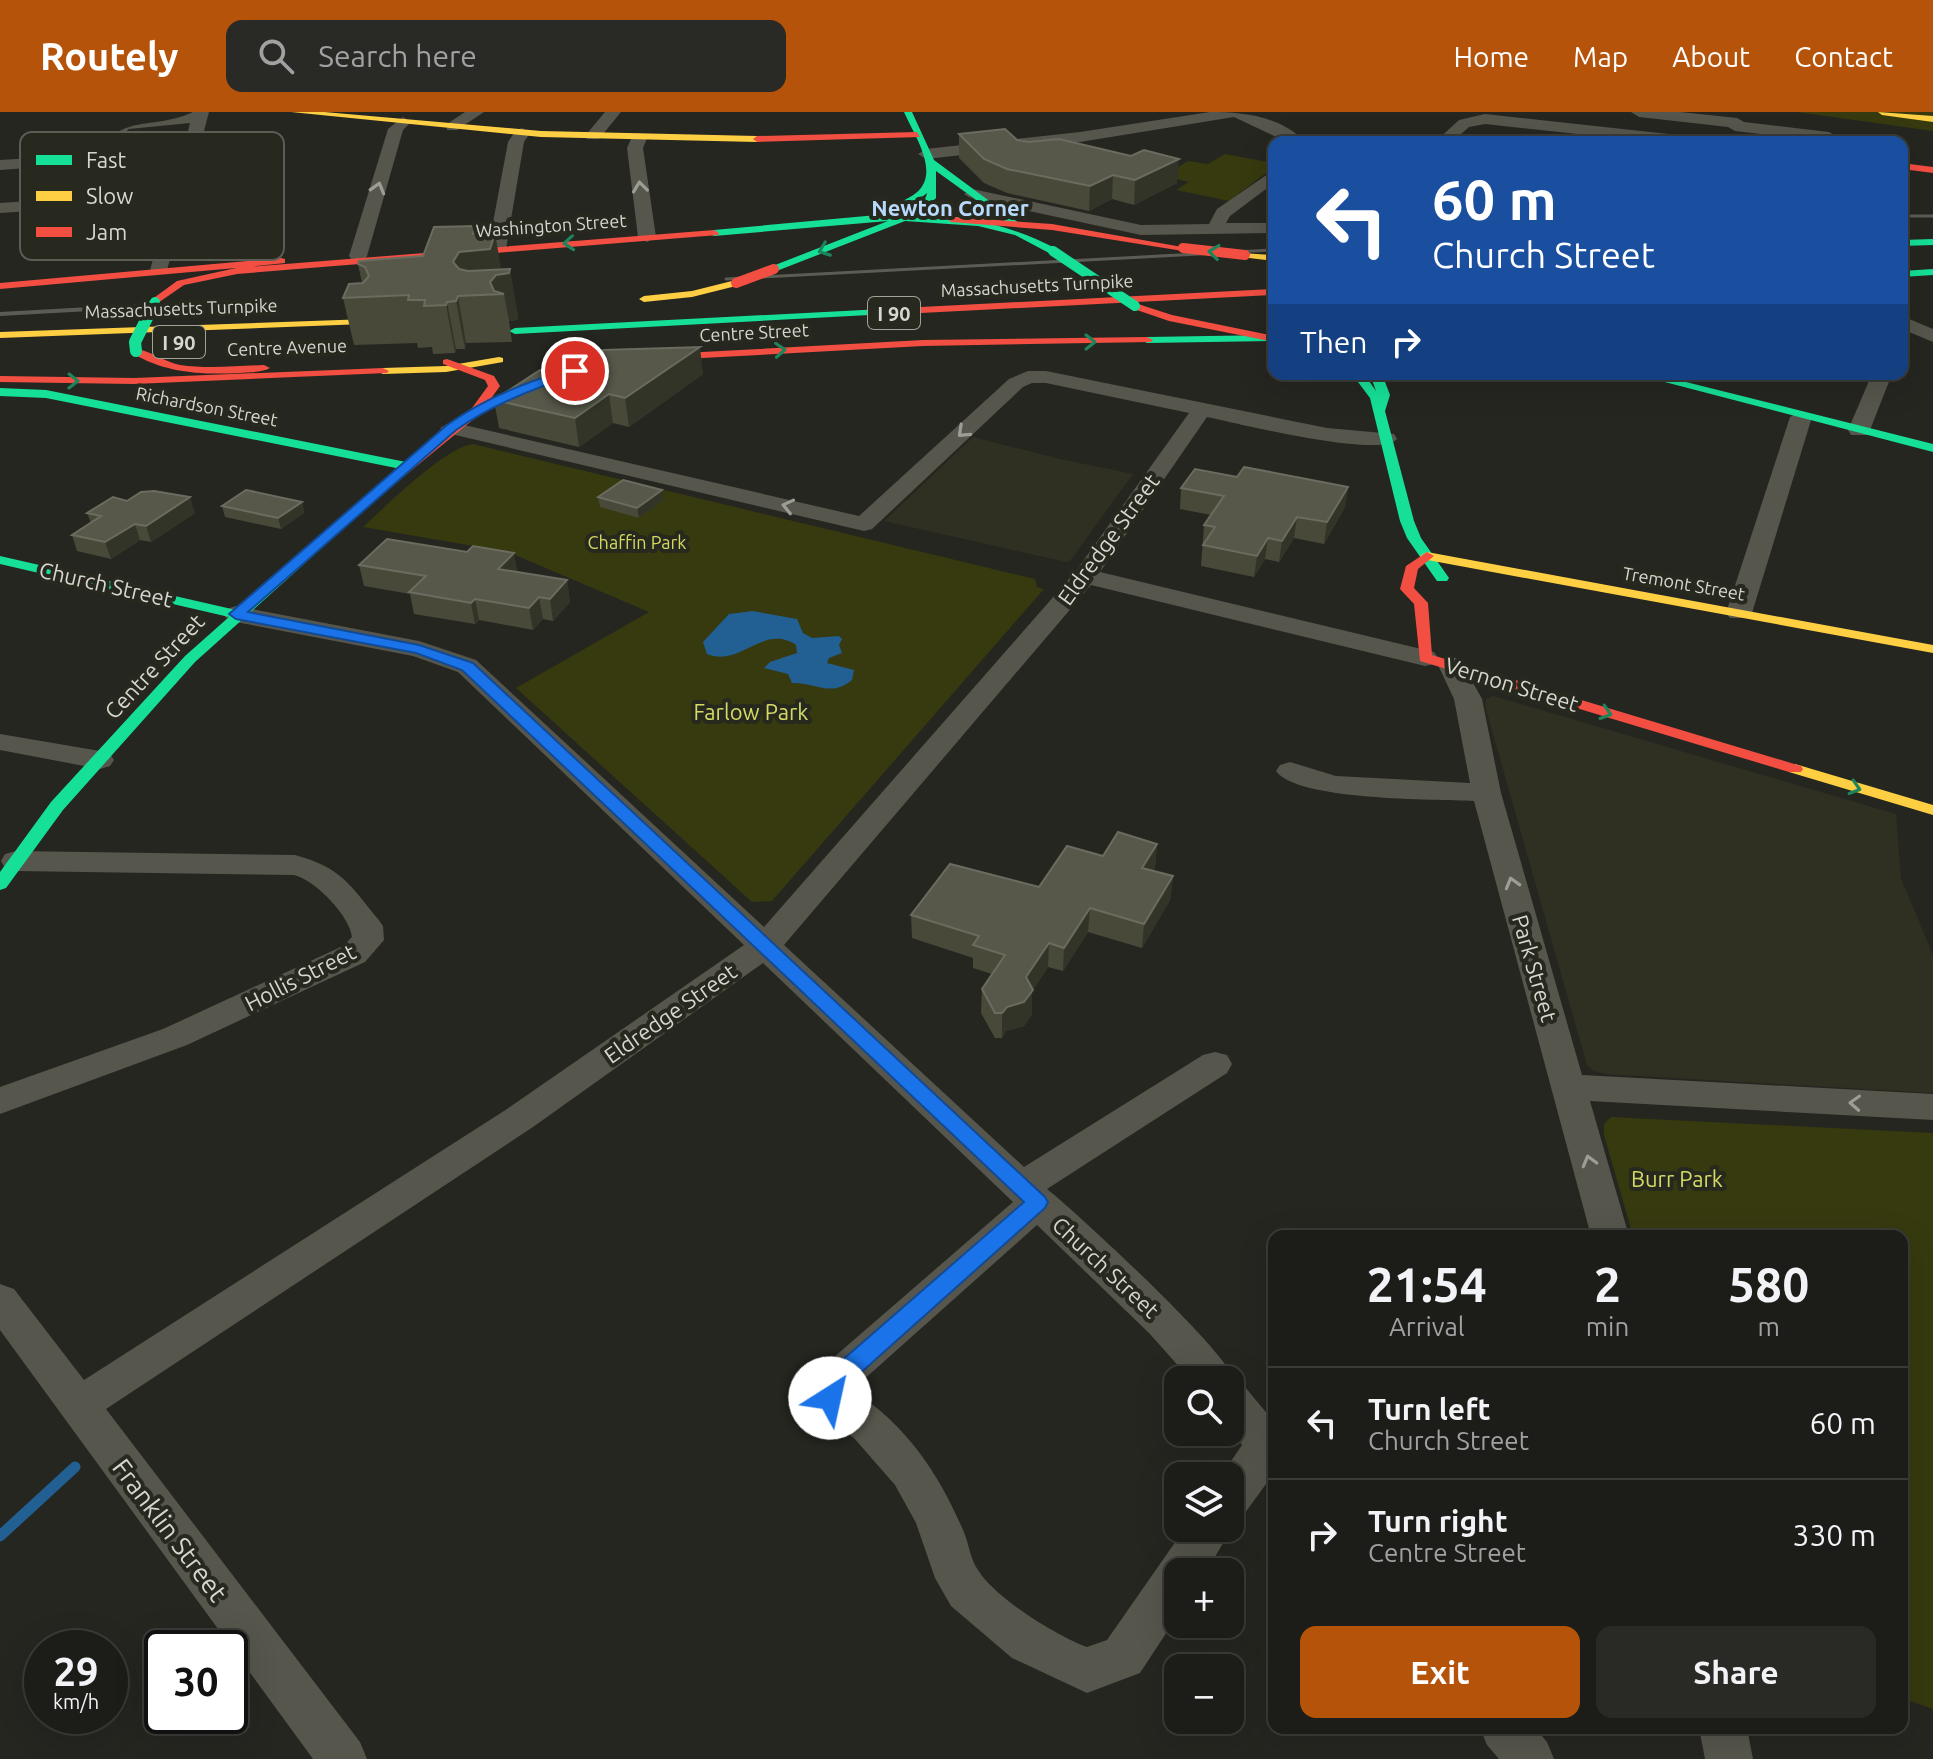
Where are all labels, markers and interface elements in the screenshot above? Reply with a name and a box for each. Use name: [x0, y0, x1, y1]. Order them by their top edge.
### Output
search box: [226, 20, 786, 92]
icon: search: [254, 34, 298, 78]
text: Routely: [40, 35, 178, 77]
text: Search here: [318, 39, 477, 73]
text: Home: [1454, 41, 1529, 72]
text: Map: [1573, 41, 1628, 72]
text: About: [1672, 41, 1750, 72]
text: Contact: [1794, 41, 1893, 72]
legend: [20, 132, 284, 260]
text: Fast: [86, 147, 127, 172]
icon: left: [1300, 168, 1404, 272]
text: 60 m: [1432, 168, 1557, 231]
one-way arrow: [632, 180, 649, 194]
one-way arrow: [369, 181, 385, 195]
text: Slow: [86, 183, 133, 208]
district label: Newton Corner: [871, 195, 1029, 220]
street label: Washington Street: [475, 210, 627, 240]
text: Jam: [86, 219, 127, 244]
one-way arrow: [562, 234, 575, 251]
text: Church Street: [1432, 234, 1655, 275]
one-way arrow: [818, 240, 832, 257]
one-way arrow: [1207, 243, 1220, 260]
street label: Massachusetts Turnpike: [940, 270, 1134, 300]
street label: Massachusetts Turnpike: [84, 295, 278, 321]
road number: I 90: [868, 297, 920, 329]
street label: Centre Street: [699, 319, 809, 345]
icon: right: [1384, 320, 1428, 364]
text: Then: [1300, 325, 1368, 359]
road number: I 90: [153, 326, 205, 358]
one-way arrow: [1084, 333, 1097, 351]
street label: Centre Avenue: [227, 335, 347, 359]
pin: [541, 337, 609, 405]
one-way arrow: [774, 342, 787, 359]
icon: arrive: [553, 349, 597, 393]
one-way arrow: [67, 372, 80, 390]
street label: Richardson Street: [134, 382, 280, 430]
one-way arrow: [958, 422, 973, 436]
street label: Eldredge Street: [1052, 468, 1164, 609]
one-way arrow: [782, 498, 796, 515]
park label: Chaffin Park: [588, 532, 686, 552]
street label: Church Street: [37, 557, 175, 612]
street label: Tremont Street: [1621, 562, 1747, 604]
street label: Centre Street: [99, 608, 209, 723]
street label: Vernon Street: [1442, 652, 1582, 716]
park label: Farlow Park: [694, 699, 808, 724]
one-way arrow: [1599, 704, 1612, 720]
one-way arrow: [1847, 779, 1861, 795]
one-way arrow: [1505, 877, 1521, 891]
street label: Park Street: [1508, 912, 1562, 1025]
street label: Hollis Street: [240, 938, 360, 1016]
street label: Eldredge Street: [599, 958, 741, 1068]
one-way arrow: [1848, 1095, 1861, 1112]
one-way arrow: [1582, 1154, 1598, 1168]
park label: Burr Park: [1631, 1166, 1723, 1191]
street label: Church Street: [1048, 1211, 1165, 1323]
text: 21:54: [1367, 1257, 1487, 1311]
text: 2: [1594, 1257, 1621, 1311]
text: 580: [1728, 1257, 1809, 1311]
text: Arrival: [1389, 1312, 1465, 1341]
text: min: [1586, 1312, 1629, 1341]
text: m: [1757, 1312, 1780, 1341]
position arrow: [788, 1356, 872, 1440]
map controls: [1164, 1366, 1244, 1734]
button: search: [1164, 1366, 1244, 1446]
text: Turn left: [1368, 1392, 1490, 1426]
icon: left: [1300, 1401, 1344, 1445]
text: 60 m: [1809, 1406, 1876, 1440]
text: Church Street: [1368, 1426, 1529, 1455]
street label: Franklin Street: [107, 1453, 233, 1607]
button: layers: [1164, 1462, 1244, 1542]
text: Turn right: [1368, 1504, 1508, 1538]
icon: right: [1300, 1513, 1344, 1557]
text: 330 m: [1792, 1518, 1876, 1552]
text: Centre Street: [1368, 1538, 1526, 1567]
button: +: [1164, 1558, 1244, 1638]
button: Exit: [1300, 1626, 1580, 1718]
button: Share: [1596, 1626, 1876, 1718]
speed limit sign: 30: [144, 1630, 248, 1734]
text: 29: [53, 1649, 99, 1694]
button: −: [1164, 1654, 1244, 1734]
text: km/h: [53, 1690, 99, 1713]

